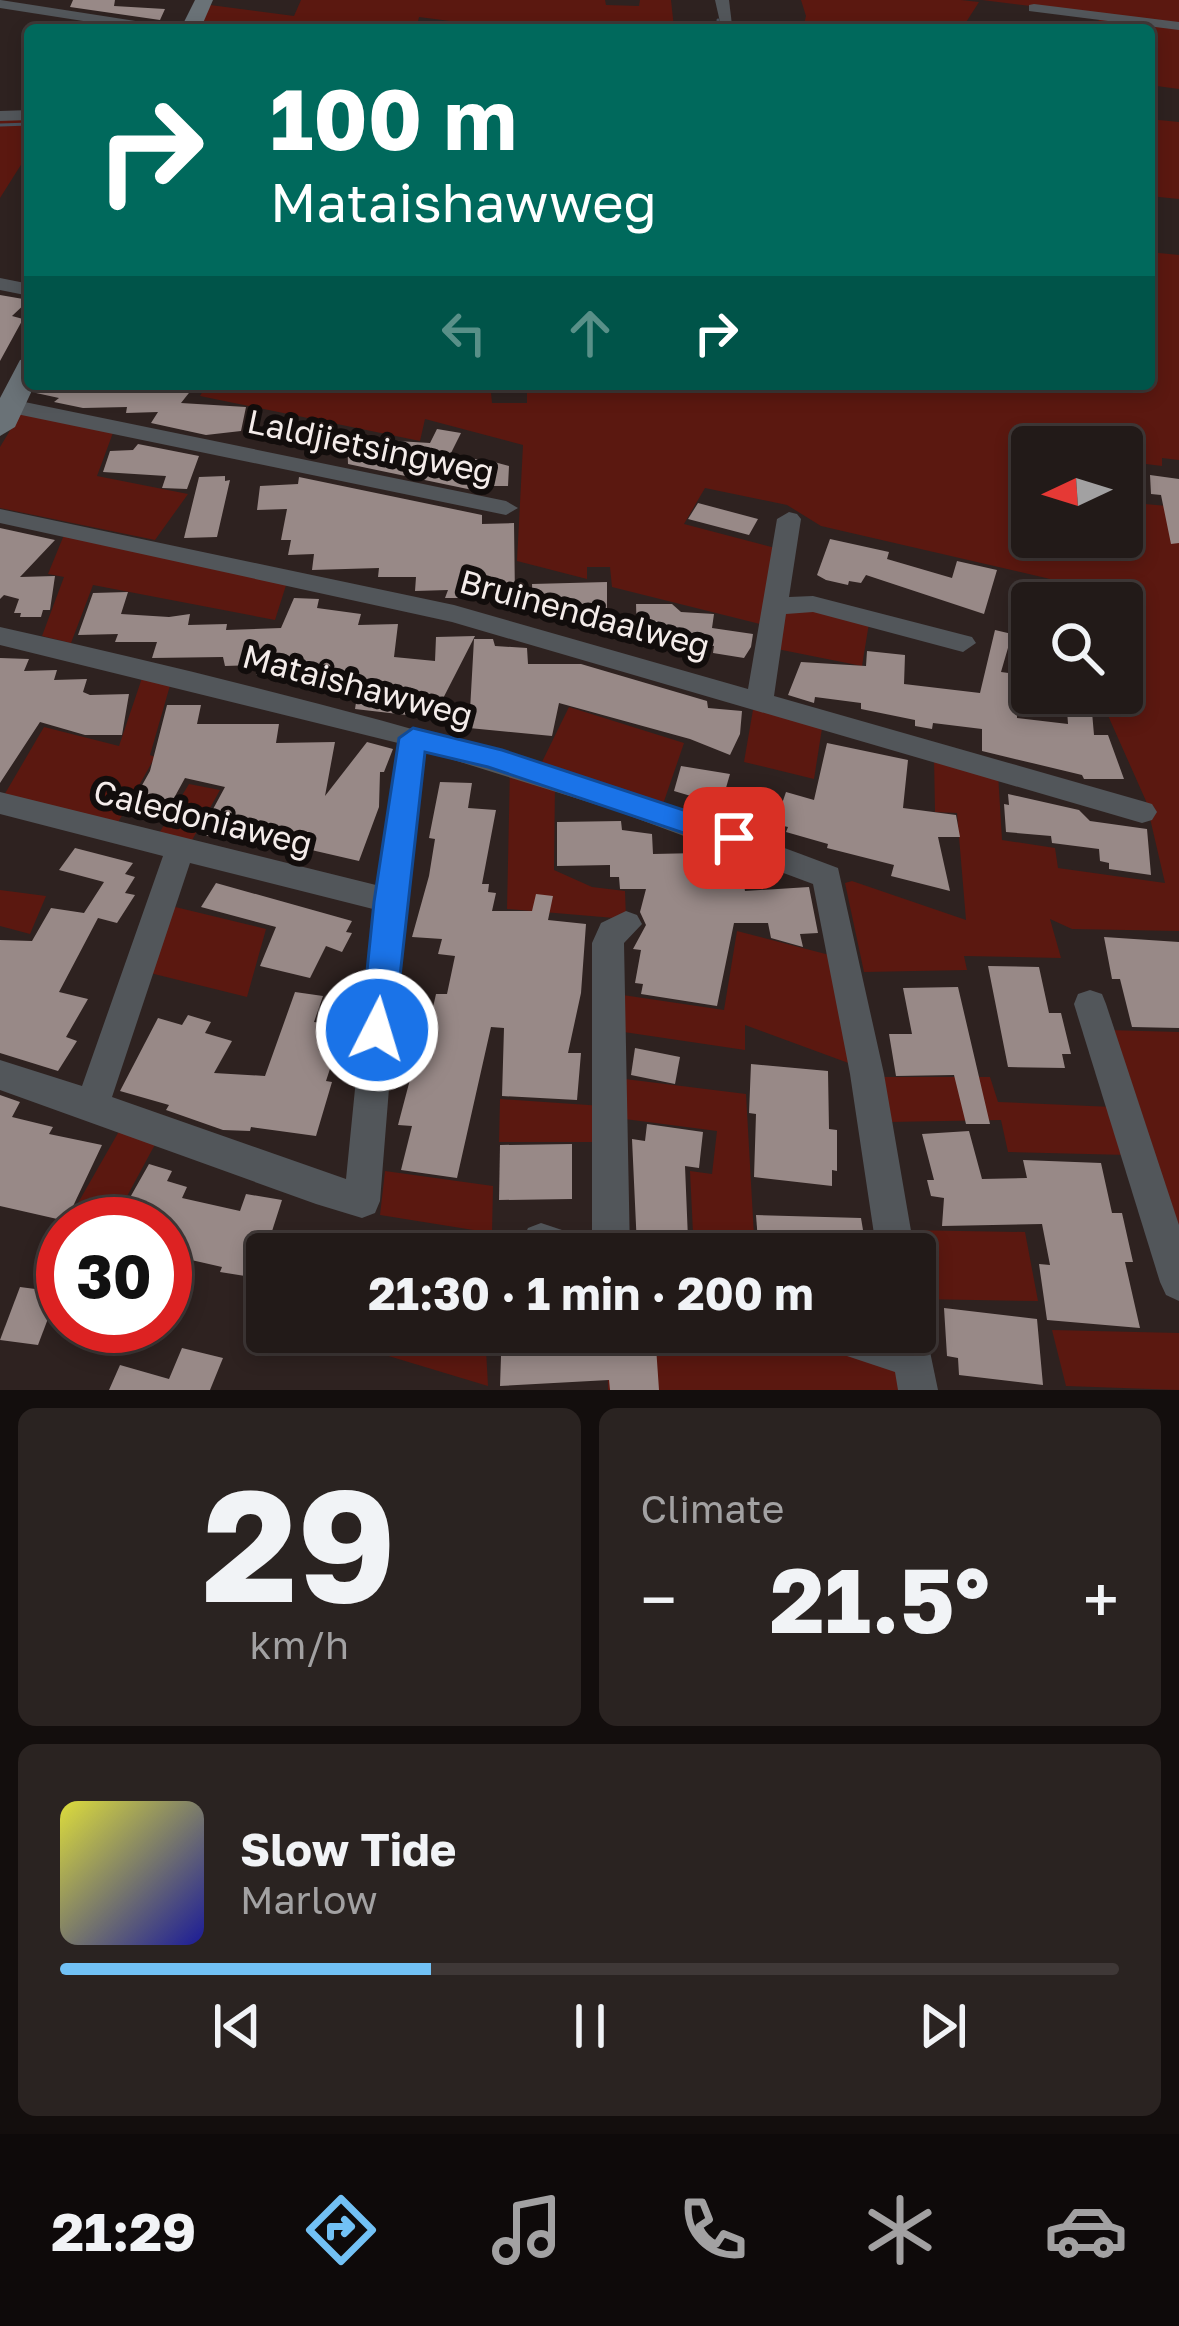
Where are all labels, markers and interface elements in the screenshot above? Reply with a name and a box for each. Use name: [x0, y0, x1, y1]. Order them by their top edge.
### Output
text: 100 m: [270, 68, 517, 168]
icon: right: [72, 72, 228, 228]
text: Mataishawweg: [270, 169, 657, 234]
icon: left: [431, 300, 497, 366]
icon: ahead: [557, 300, 623, 366]
icon: right: [683, 300, 749, 366]
street label: Laldjietsingweg: [244, 401, 498, 491]
north arrow: [1011, 426, 1143, 558]
map controls: [1011, 426, 1143, 714]
street label: Bruinendaalweg: [456, 561, 714, 665]
button: search: [1011, 582, 1143, 714]
street label: Mataishawweg: [239, 636, 477, 734]
street label: Caledoniaweg: [90, 771, 316, 863]
pin: [683, 787, 785, 889]
icon: arrive: [701, 805, 767, 871]
position arrow: [314, 967, 440, 1093]
speed limit sign: 30: [36, 1197, 192, 1353]
text: 21:30 · 1 min · 200 m: [368, 1266, 814, 1320]
text: 29: [202, 1449, 396, 1636]
text: Climate: [641, 1485, 784, 1532]
text: 21.5°: [770, 1545, 990, 1653]
text: −: [641, 1559, 677, 1639]
text: +: [1083, 1559, 1119, 1639]
text: km/h: [250, 1621, 349, 1668]
text: Slow Tide: [240, 1822, 456, 1876]
text: Marlow: [240, 1876, 377, 1923]
icon: previous: [204, 1993, 270, 2059]
icon: pause: [557, 1993, 623, 2059]
icon: next: [910, 1993, 976, 2059]
icon: directions: [299, 2188, 383, 2272]
icon: music: [485, 2188, 569, 2272]
icon: phone: [671, 2188, 755, 2272]
icon: climate: [858, 2188, 942, 2272]
icon: car: [1044, 2188, 1128, 2272]
text: 21:29: [51, 2198, 196, 2263]

